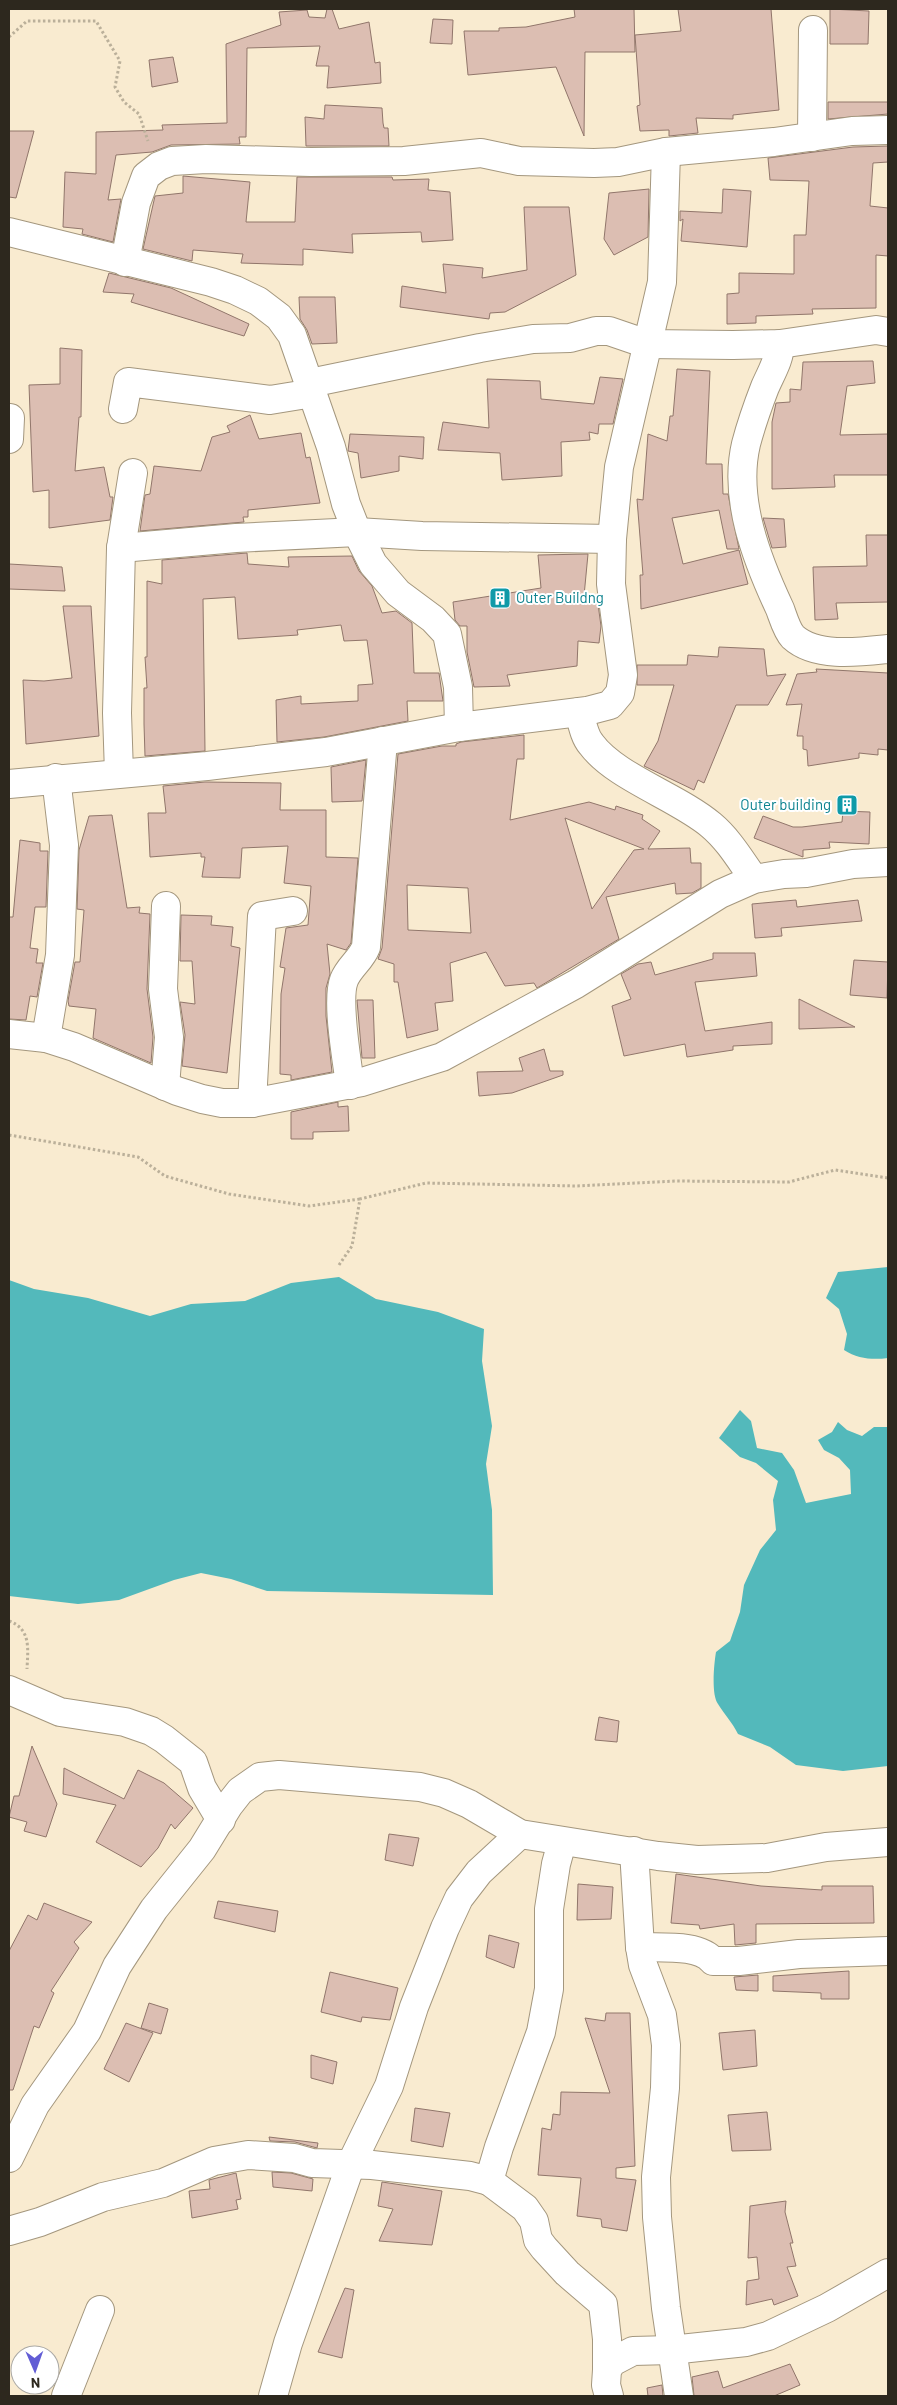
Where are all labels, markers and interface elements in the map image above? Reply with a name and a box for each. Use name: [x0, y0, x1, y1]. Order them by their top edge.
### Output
building icon: Outer Buildng: [488, 586, 512, 610]
place label: Outer Buildng: [516, 588, 604, 606]
building icon: Outer building: [835, 793, 859, 817]
place label: Outer building: [740, 795, 831, 813]
north arrow: [10, 2345, 60, 2395]
text: N: [31, 2375, 40, 2392]

